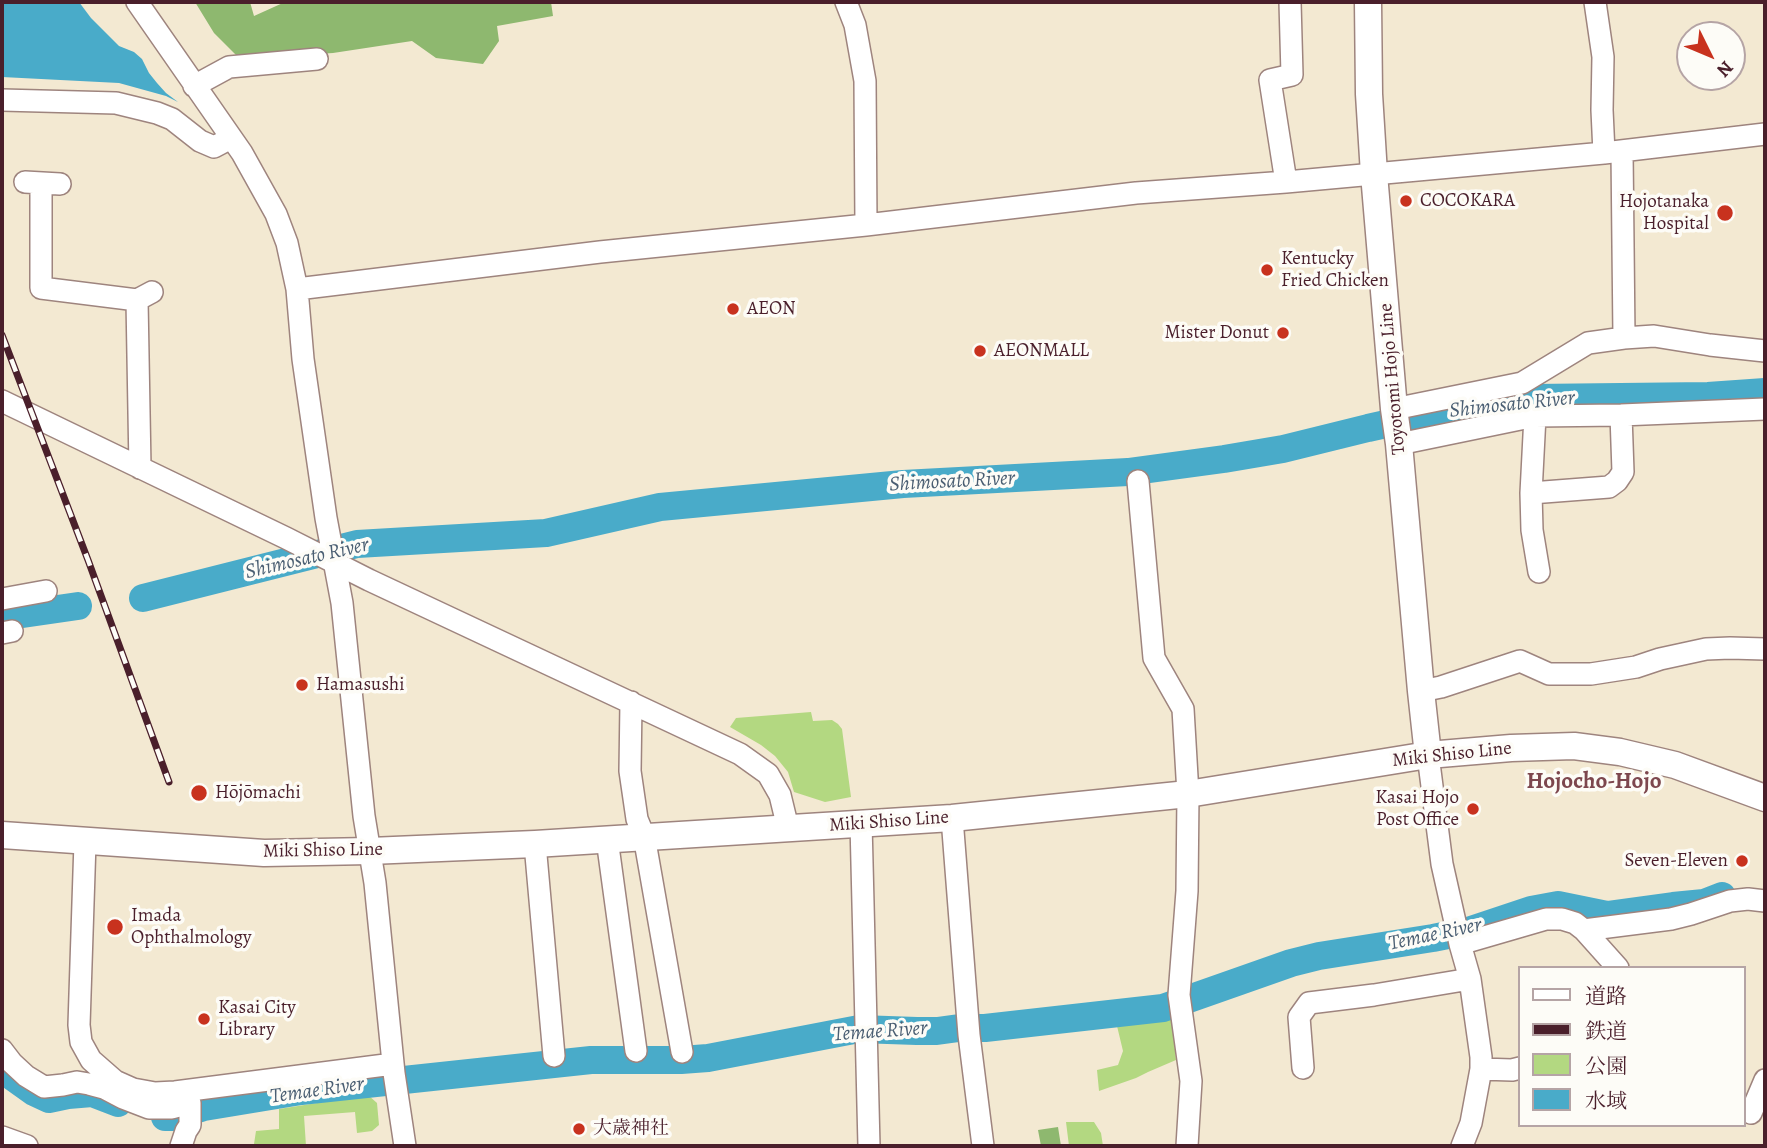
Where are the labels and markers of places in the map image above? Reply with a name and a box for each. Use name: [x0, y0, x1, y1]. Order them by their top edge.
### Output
place label: COCOKARA: [1420, 190, 1515, 212]
place label: Hojotanaka Hospital: [1619, 191, 1709, 235]
marker: COCOKARA: [1398, 193, 1414, 209]
marker: Hojotanaka Hospital: [1715, 203, 1735, 223]
place label: Kentucky Fried Chicken: [1281, 248, 1389, 292]
marker: Kentucky Fried Chicken: [1259, 262, 1275, 278]
place label: AEON: [747, 298, 796, 320]
marker: AEON: [725, 301, 741, 317]
place label: Mister Donut: [1165, 322, 1269, 344]
marker: Mister Donut: [1275, 325, 1291, 341]
place label: AEONMALL: [994, 340, 1089, 362]
marker: AEONMALL: [972, 343, 988, 359]
place label: Hamasushi: [316, 674, 405, 696]
marker: Hamasushi: [294, 677, 310, 693]
place label: Hōjōmachi: [215, 782, 301, 804]
marker: Hōjōmachi: [189, 783, 209, 803]
place label: Kasai Hojo Post Office: [1375, 787, 1459, 831]
marker: Kasai Hojo Post Office: [1465, 801, 1481, 817]
place label: Seven-Eleven: [1625, 850, 1728, 872]
marker: Seven-Eleven: [1734, 853, 1750, 869]
place label: Imada Ophthalmology: [131, 905, 252, 949]
marker: Imada Ophthalmology: [105, 917, 125, 937]
place label: Kasai City Library: [218, 997, 296, 1041]
marker: Kasai City Library: [196, 1011, 212, 1027]
place label: 大歳神社: [593, 1118, 669, 1140]
marker: 大歳神社: [571, 1121, 587, 1137]

